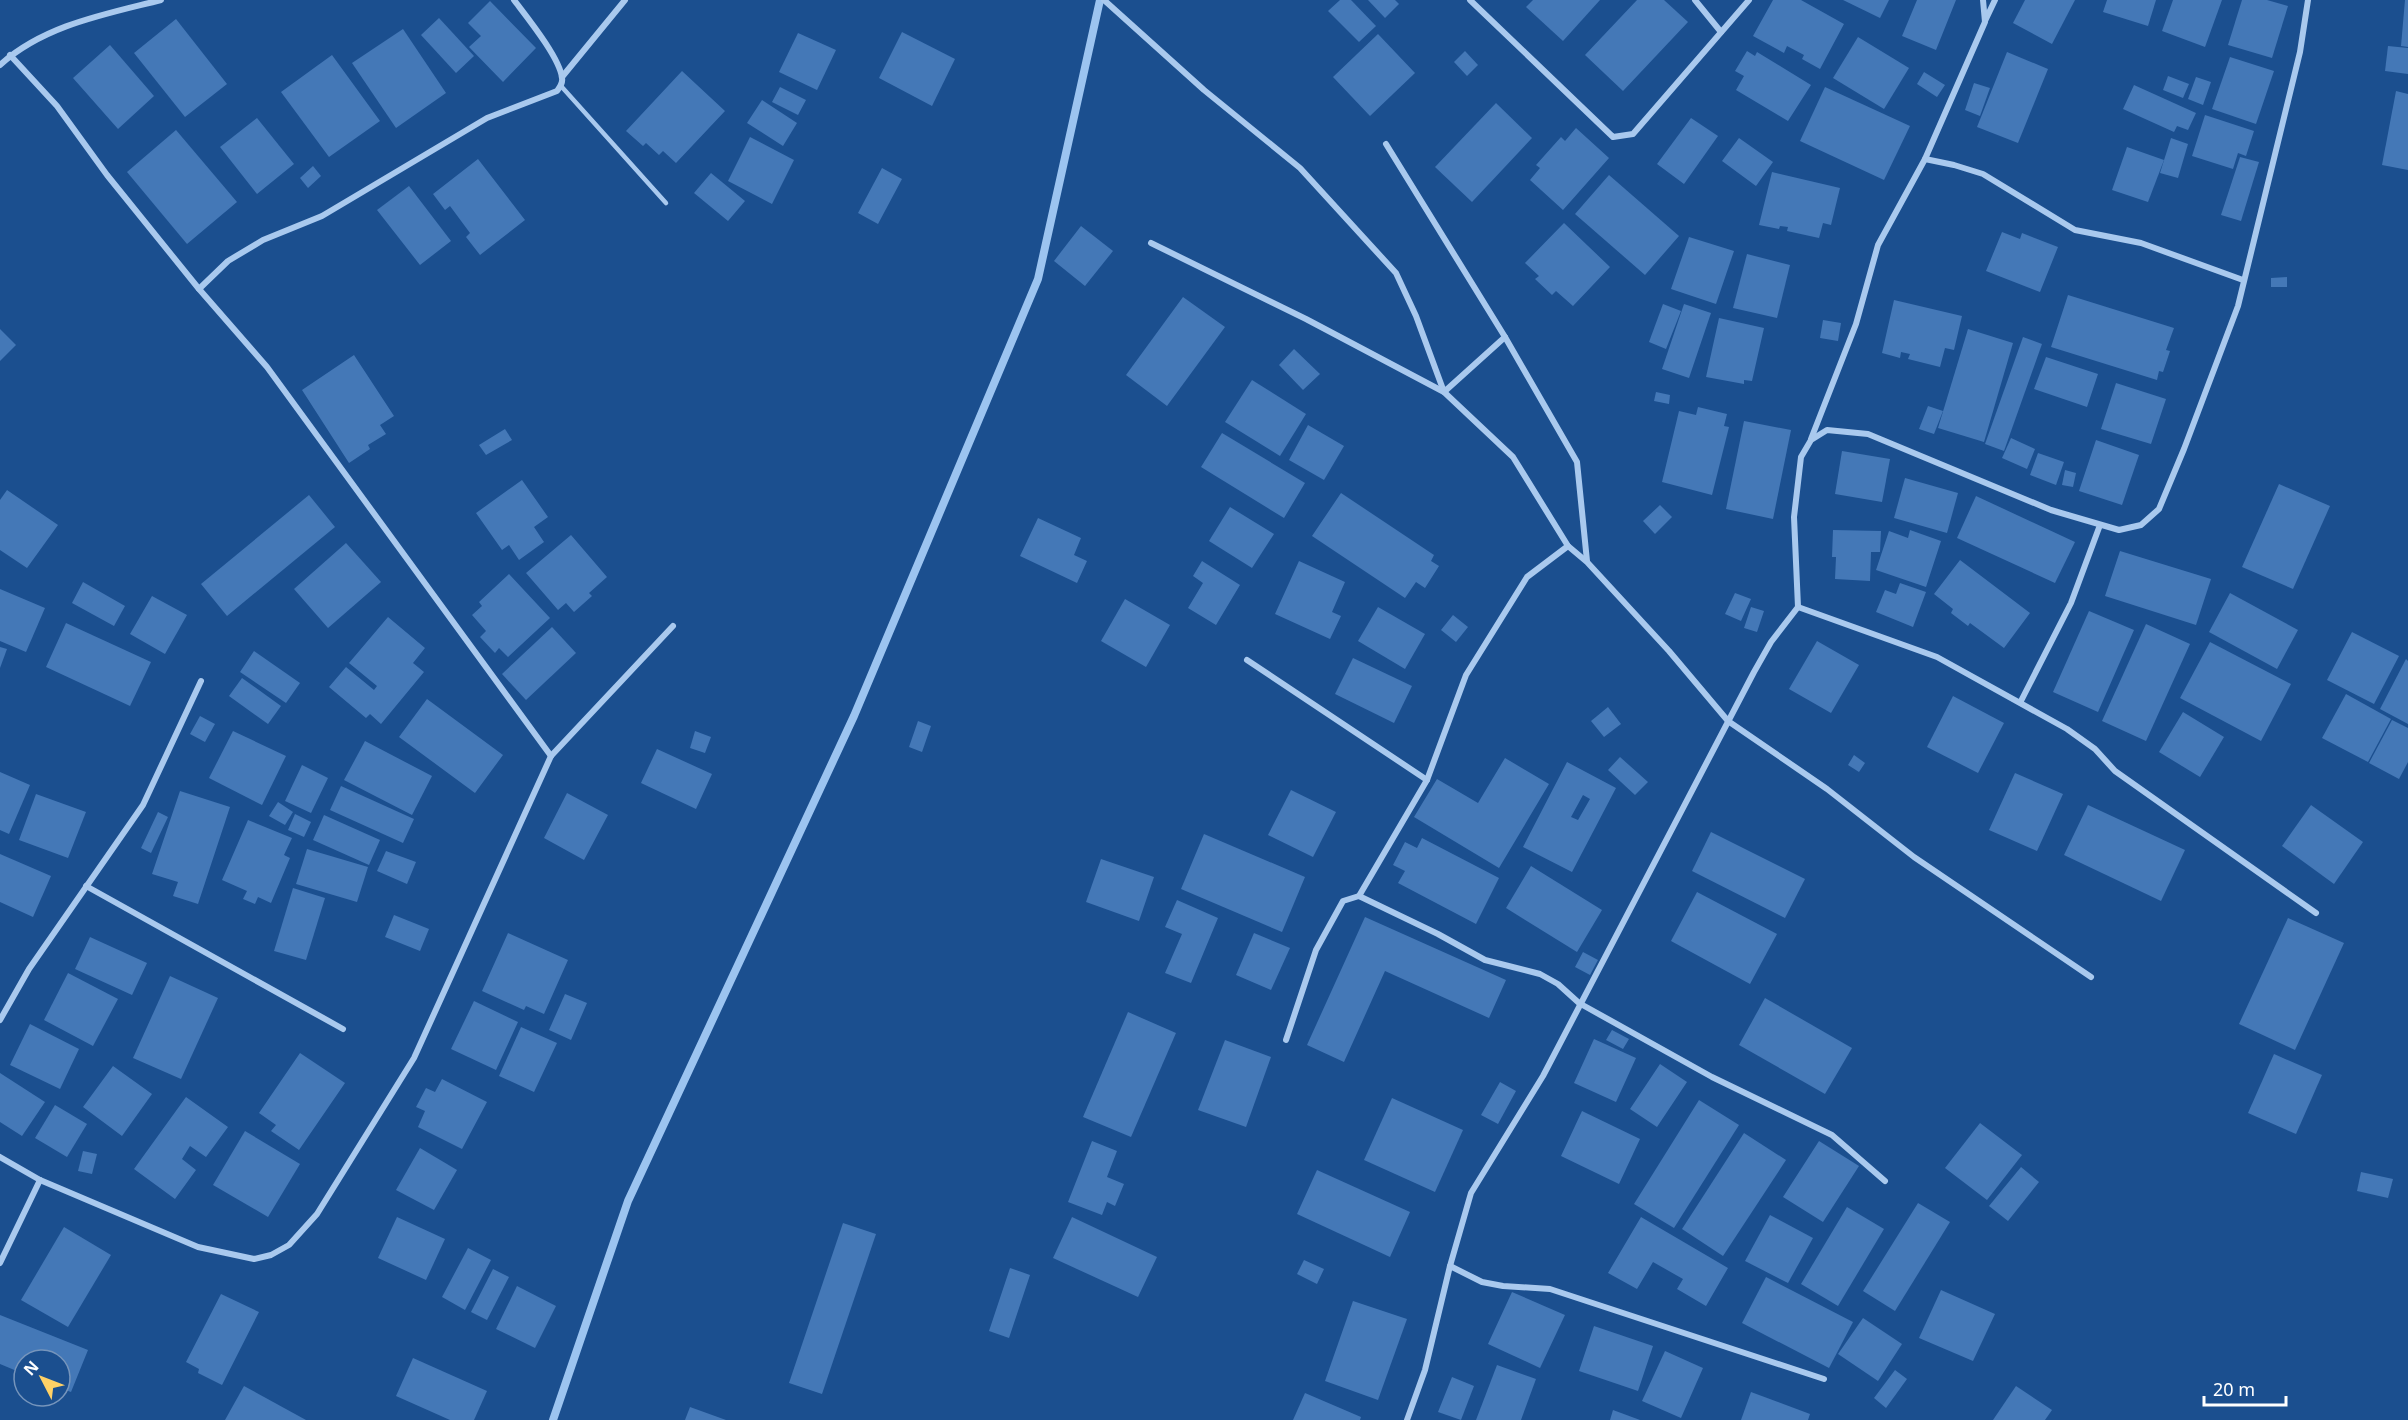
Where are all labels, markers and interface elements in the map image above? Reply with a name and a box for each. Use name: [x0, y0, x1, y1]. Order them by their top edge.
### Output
north arrow: [12, 1348, 72, 1408]
text: N: [18, 1356, 43, 1380]
scale bar: [2204, 1369, 2286, 1407]
text: 20 m: [2213, 1377, 2255, 1401]

